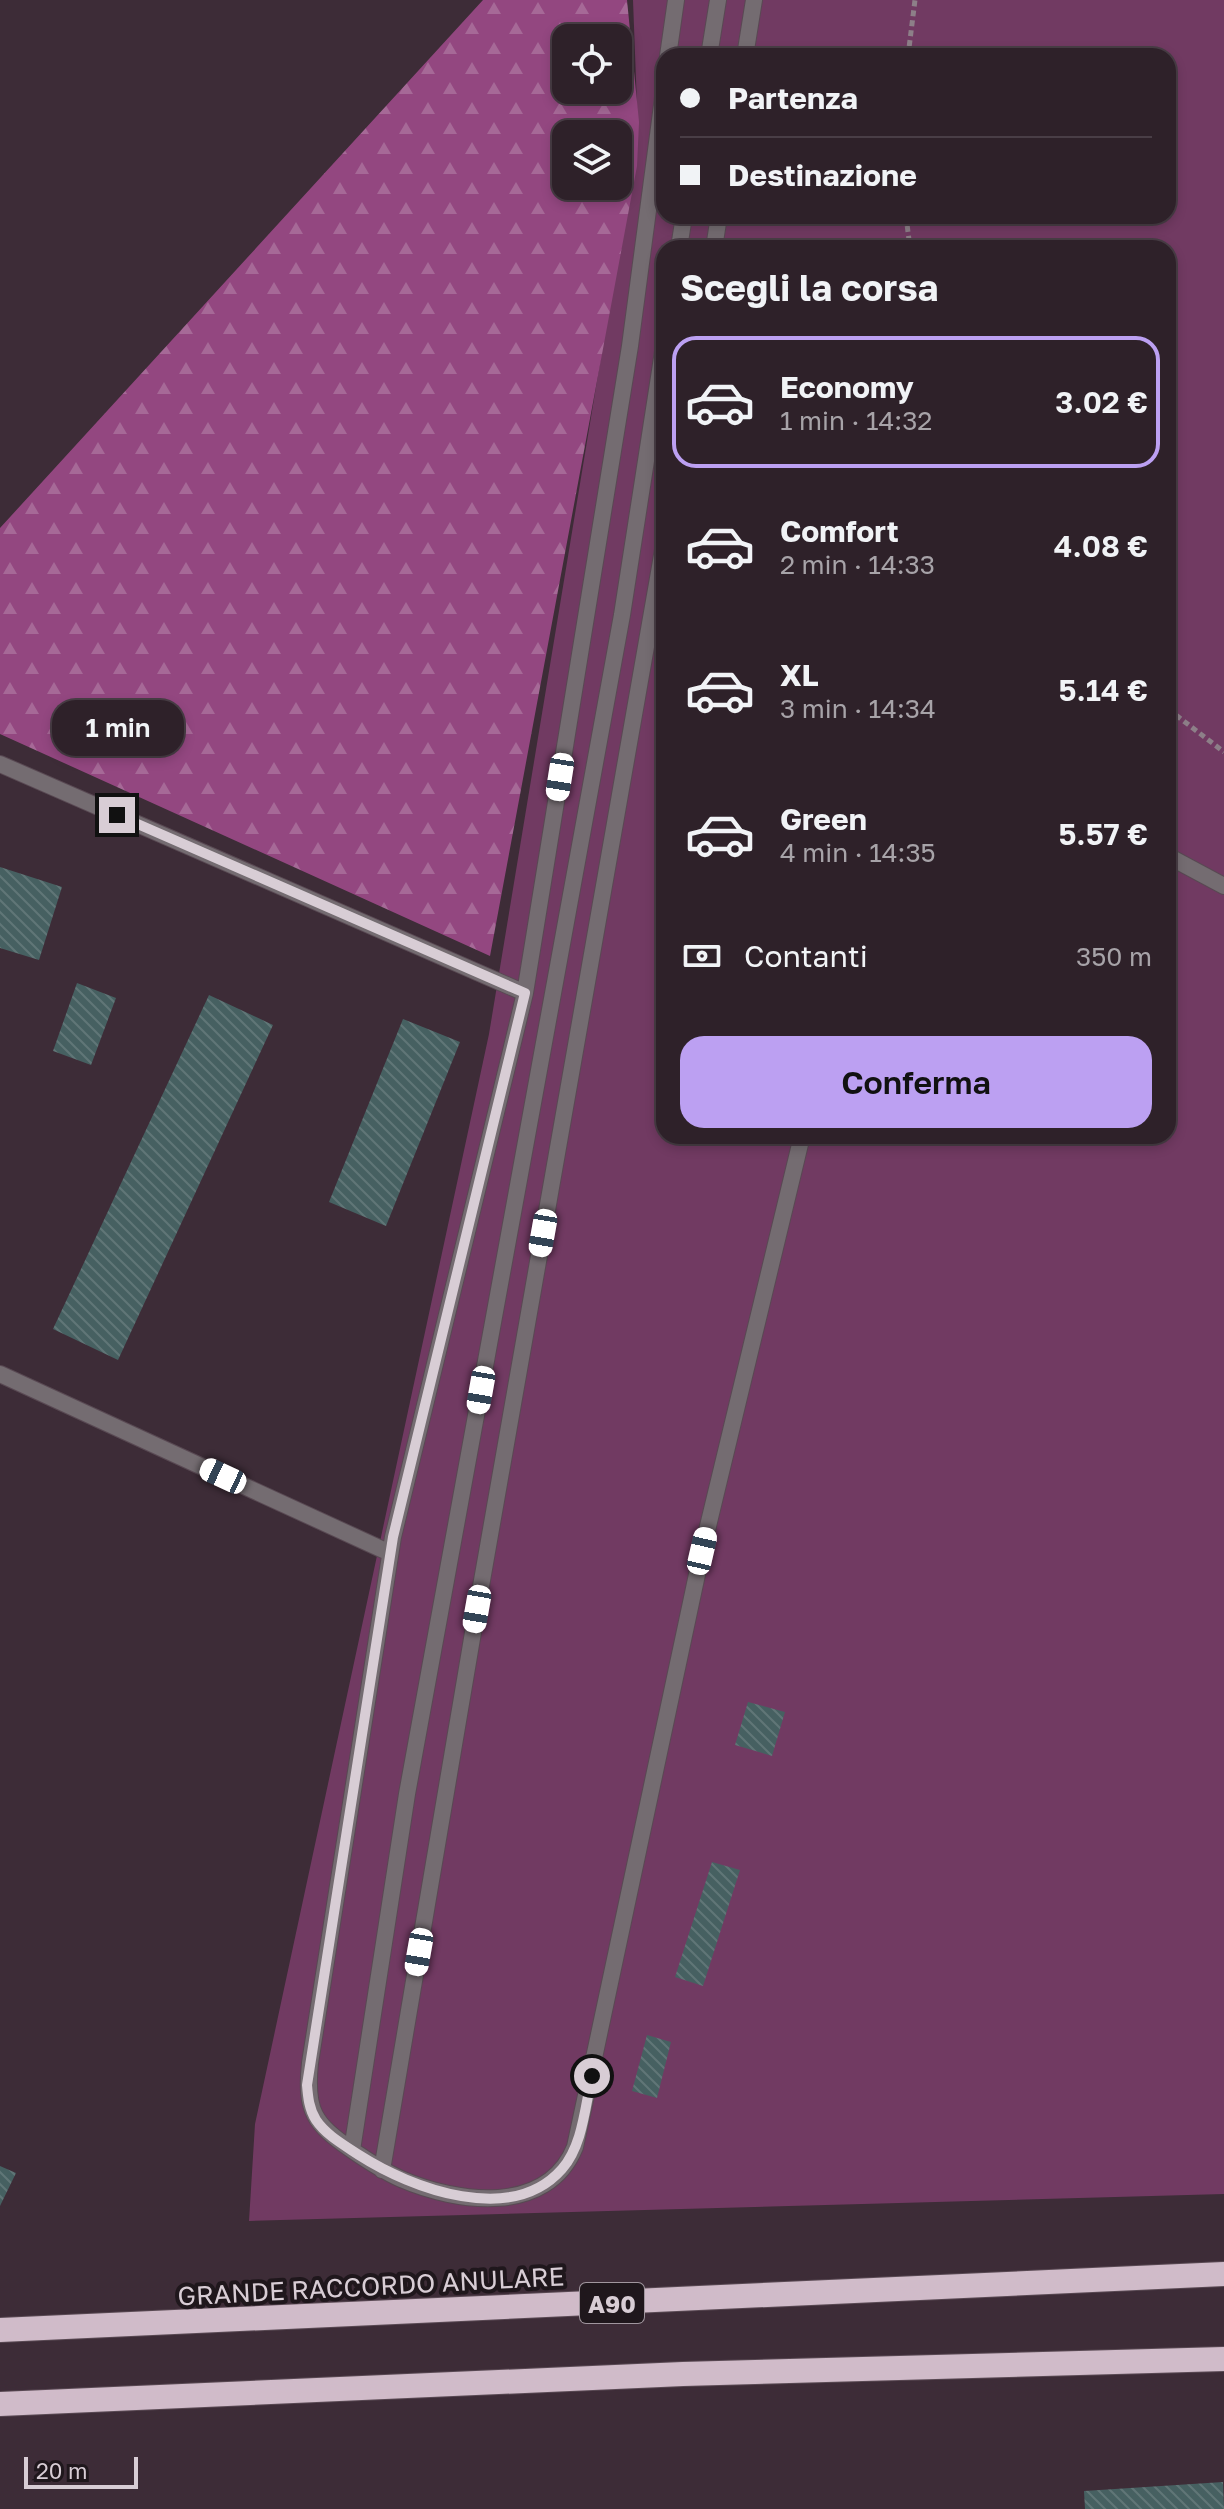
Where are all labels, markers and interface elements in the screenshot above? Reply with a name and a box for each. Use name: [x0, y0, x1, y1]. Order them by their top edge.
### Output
map controls: [552, 24, 632, 200]
button: locate: [552, 24, 632, 104]
text: Partenza: [728, 80, 858, 116]
button: layers: [552, 120, 632, 200]
text: Destinazione: [728, 157, 917, 193]
text: Scegli la corsa: [680, 266, 938, 309]
icon: car: [684, 366, 756, 438]
text: Economy: [780, 369, 914, 405]
text: 3.02 €: [1055, 384, 1148, 420]
text: 1 min · 14:32: [780, 405, 932, 436]
icon: car: [684, 510, 756, 582]
text: Comfort: [780, 513, 899, 549]
text: 4.08 €: [1054, 528, 1148, 564]
text: 2 min · 14:33: [780, 549, 935, 580]
icon: car: [684, 654, 756, 726]
text: XL: [780, 657, 819, 693]
text: 5.14 €: [1059, 672, 1148, 708]
text: 3 min · 14:34: [780, 693, 936, 724]
callout: 1 min: [51, 699, 183, 755]
text: 1 min: [85, 712, 151, 743]
car: [544, 751, 576, 803]
route end: [99, 797, 135, 833]
icon: car: [684, 798, 756, 870]
text: Green: [780, 801, 867, 837]
text: 5.57 €: [1058, 816, 1148, 852]
text: 4 min · 14:35: [780, 837, 936, 868]
icon: cash: [680, 934, 724, 978]
text: Contanti: [744, 938, 868, 974]
text: 350 m: [1076, 941, 1152, 972]
button: Conferma: [680, 1036, 1152, 1128]
car: [527, 1207, 559, 1259]
car: [465, 1364, 497, 1416]
car: [196, 1455, 250, 1497]
car: [685, 1525, 719, 1577]
car: [461, 1583, 493, 1635]
car: [403, 1926, 435, 1978]
route start: [574, 2058, 610, 2094]
street label: GRANDE RACCORDO ANULARE: [177, 2260, 565, 2312]
road number: A90: [580, 2283, 644, 2323]
scale bar: [24, 2453, 138, 2489]
text: 20 m: [36, 2457, 87, 2484]

